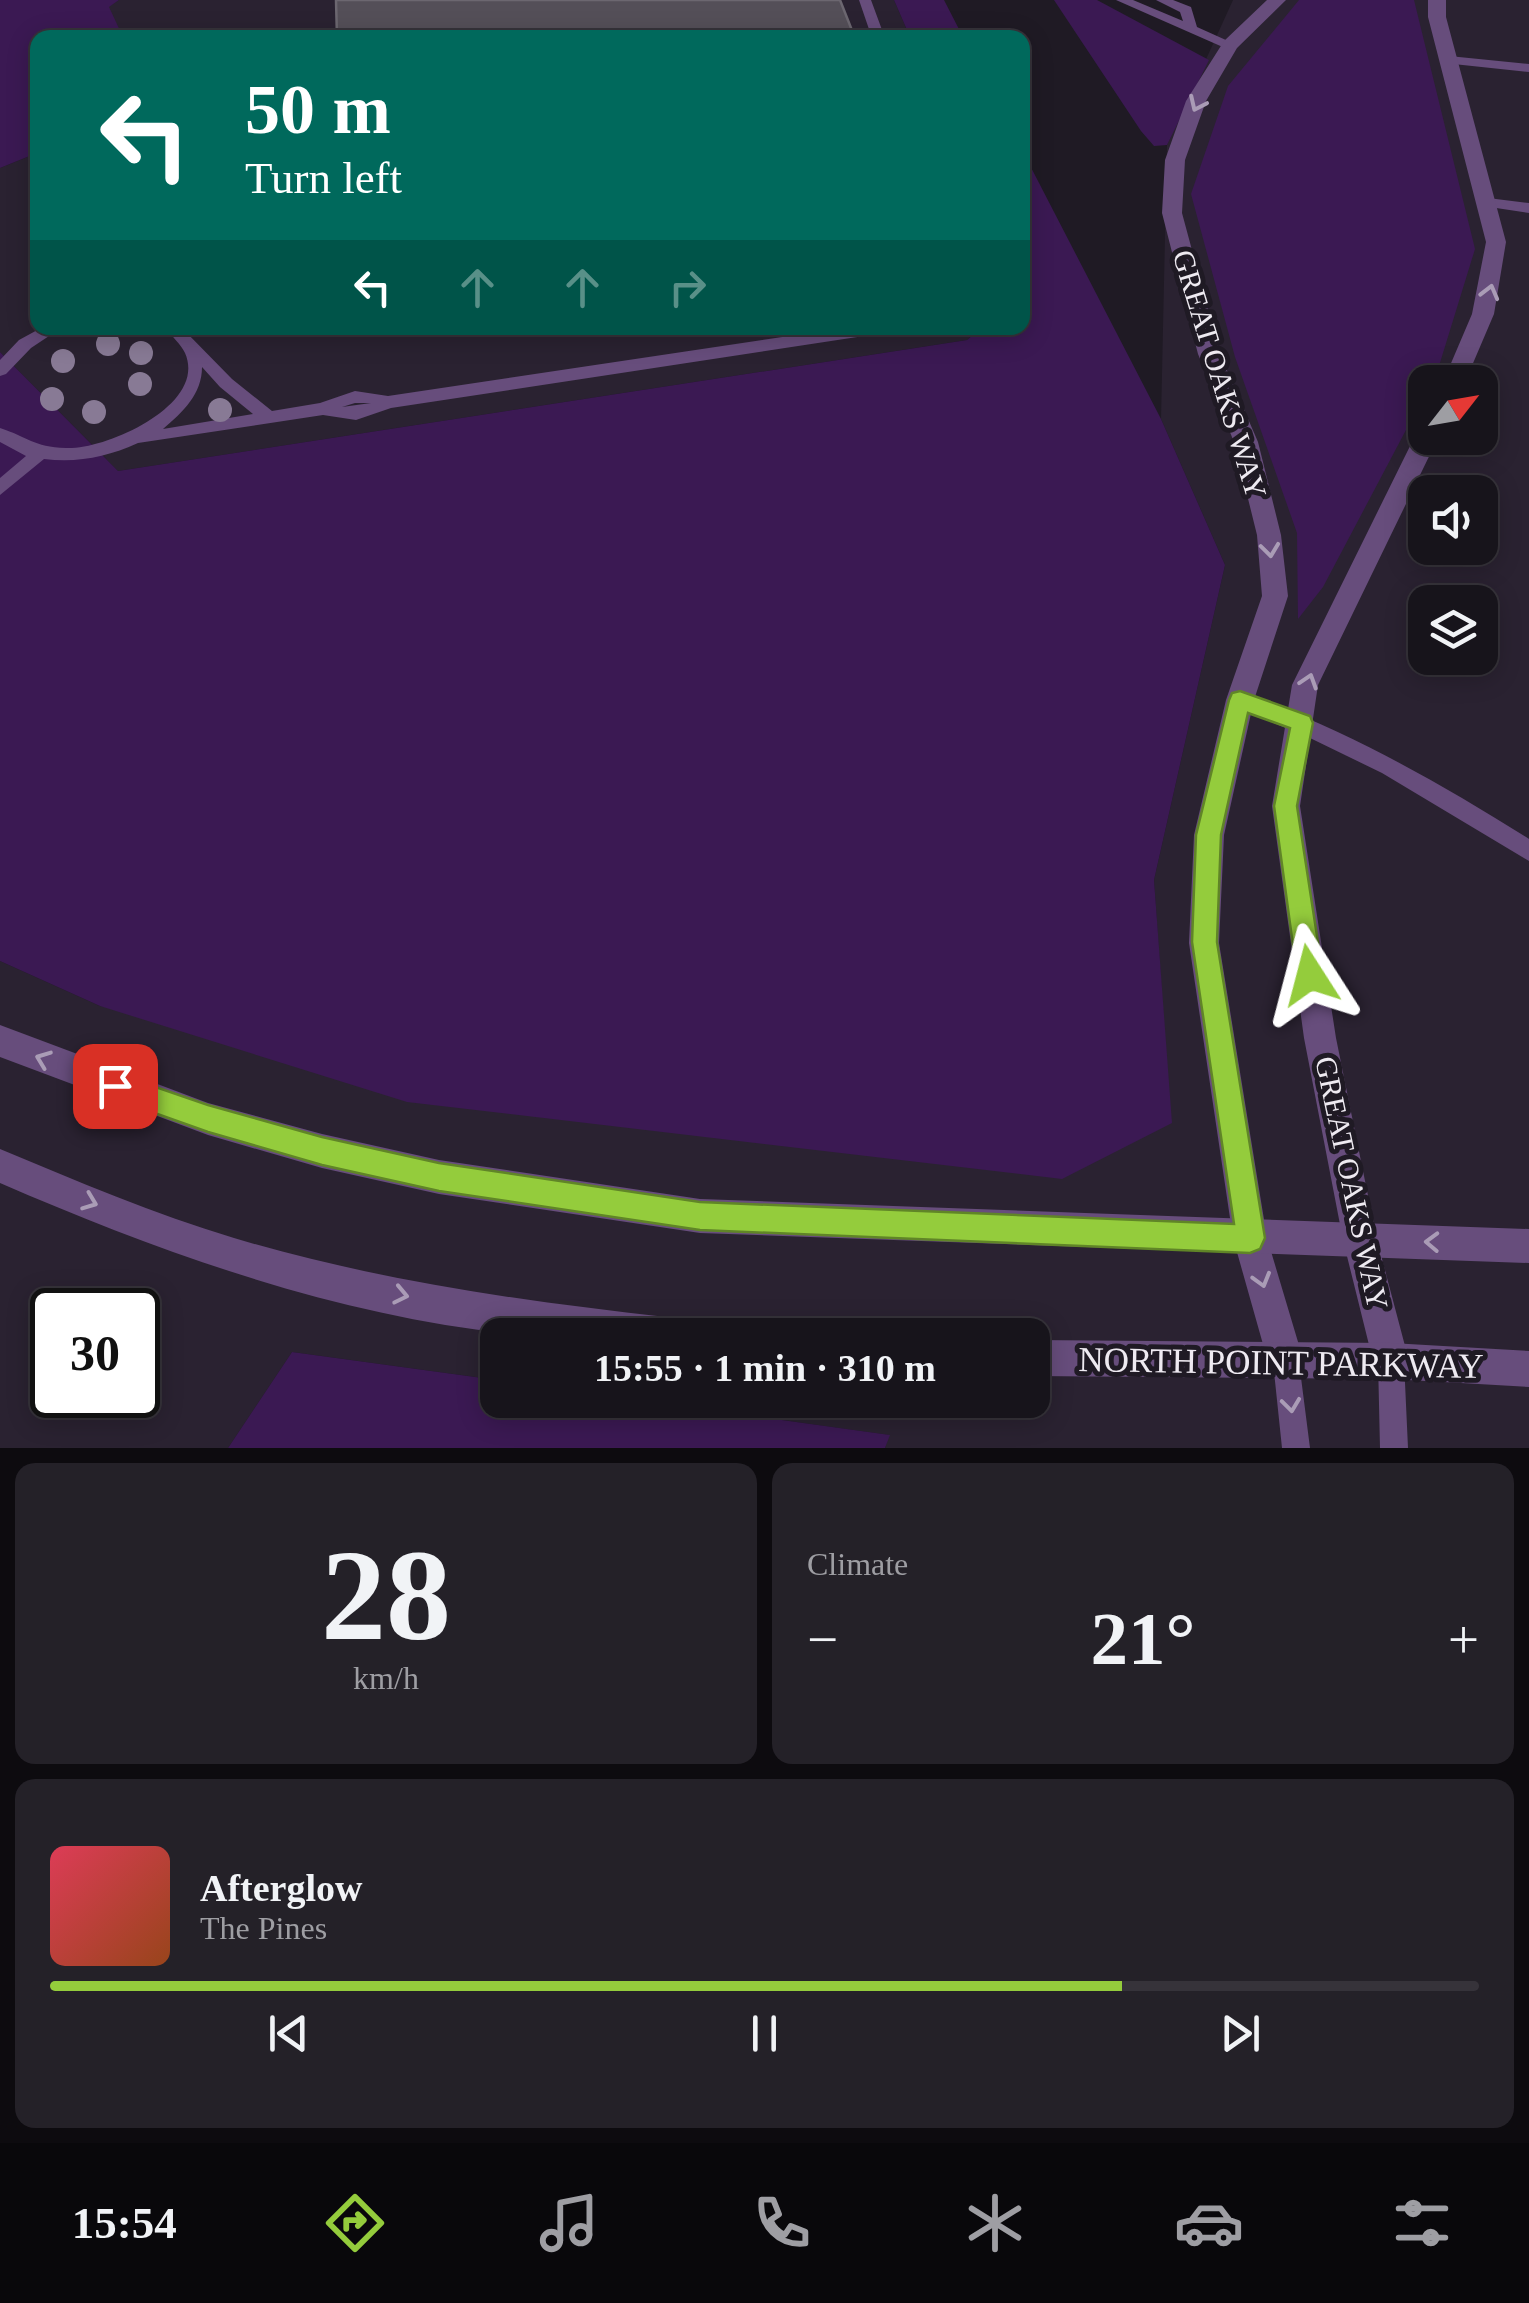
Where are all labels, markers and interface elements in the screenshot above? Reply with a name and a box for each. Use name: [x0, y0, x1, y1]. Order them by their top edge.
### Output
icon: left: [80, 70, 210, 200]
text: 50 m: [245, 71, 391, 148]
one-way arrow: [1189, 94, 1209, 112]
text: Turn left: [245, 153, 402, 203]
street label: GREAT OAKS WAY: [1167, 246, 1273, 502]
icon: left: [345, 260, 400, 315]
icon: ahead: [450, 260, 505, 315]
icon: ahead: [555, 260, 610, 315]
icon: right: [660, 260, 715, 315]
one-way arrow: [1479, 284, 1500, 301]
north arrow: [1408, 365, 1498, 455]
map controls: [1408, 365, 1498, 675]
button: sound: [1408, 475, 1498, 565]
one-way arrow: [1259, 542, 1280, 558]
button: layers: [1408, 585, 1498, 675]
one-way arrow: [1298, 674, 1318, 691]
position arrow: [1258, 923, 1362, 1027]
pin: [73, 1044, 158, 1129]
one-way arrow: [35, 1050, 52, 1071]
street label: GREAT OAKS WAY: [1309, 1053, 1395, 1313]
icon: arrive: [88, 1059, 143, 1114]
one-way arrow: [81, 1191, 98, 1211]
one-way arrow: [1423, 1232, 1439, 1253]
one-way arrow: [1250, 1270, 1271, 1287]
one-way arrow: [392, 1284, 409, 1305]
speed limit sign: 30: [30, 1288, 160, 1418]
street label: NORTH POINT PARKWAY: [1078, 1340, 1484, 1386]
text: 15:55 · 1 min · 310 m: [594, 1347, 936, 1389]
one-way arrow: [1280, 1397, 1301, 1413]
text: 28: [321, 1523, 451, 1667]
text: Climate: [807, 1546, 908, 1582]
text: 21°: [1091, 1597, 1196, 1680]
text: −: [807, 1609, 838, 1670]
text: +: [1448, 1609, 1479, 1670]
text: km/h: [353, 1660, 419, 1696]
text: Afterglow: [200, 1867, 362, 1909]
text: The Pines: [200, 1910, 327, 1946]
icon: previous: [261, 2006, 316, 2061]
icon: pause: [737, 2006, 792, 2061]
icon: next: [1213, 2006, 1268, 2061]
icon: directions: [320, 2188, 390, 2258]
icon: music: [534, 2188, 604, 2258]
icon: phone: [747, 2188, 817, 2258]
icon: climate: [960, 2188, 1030, 2258]
icon: car: [1174, 2188, 1244, 2258]
icon: filters: [1387, 2188, 1457, 2258]
text: 15:54: [72, 2198, 177, 2248]

